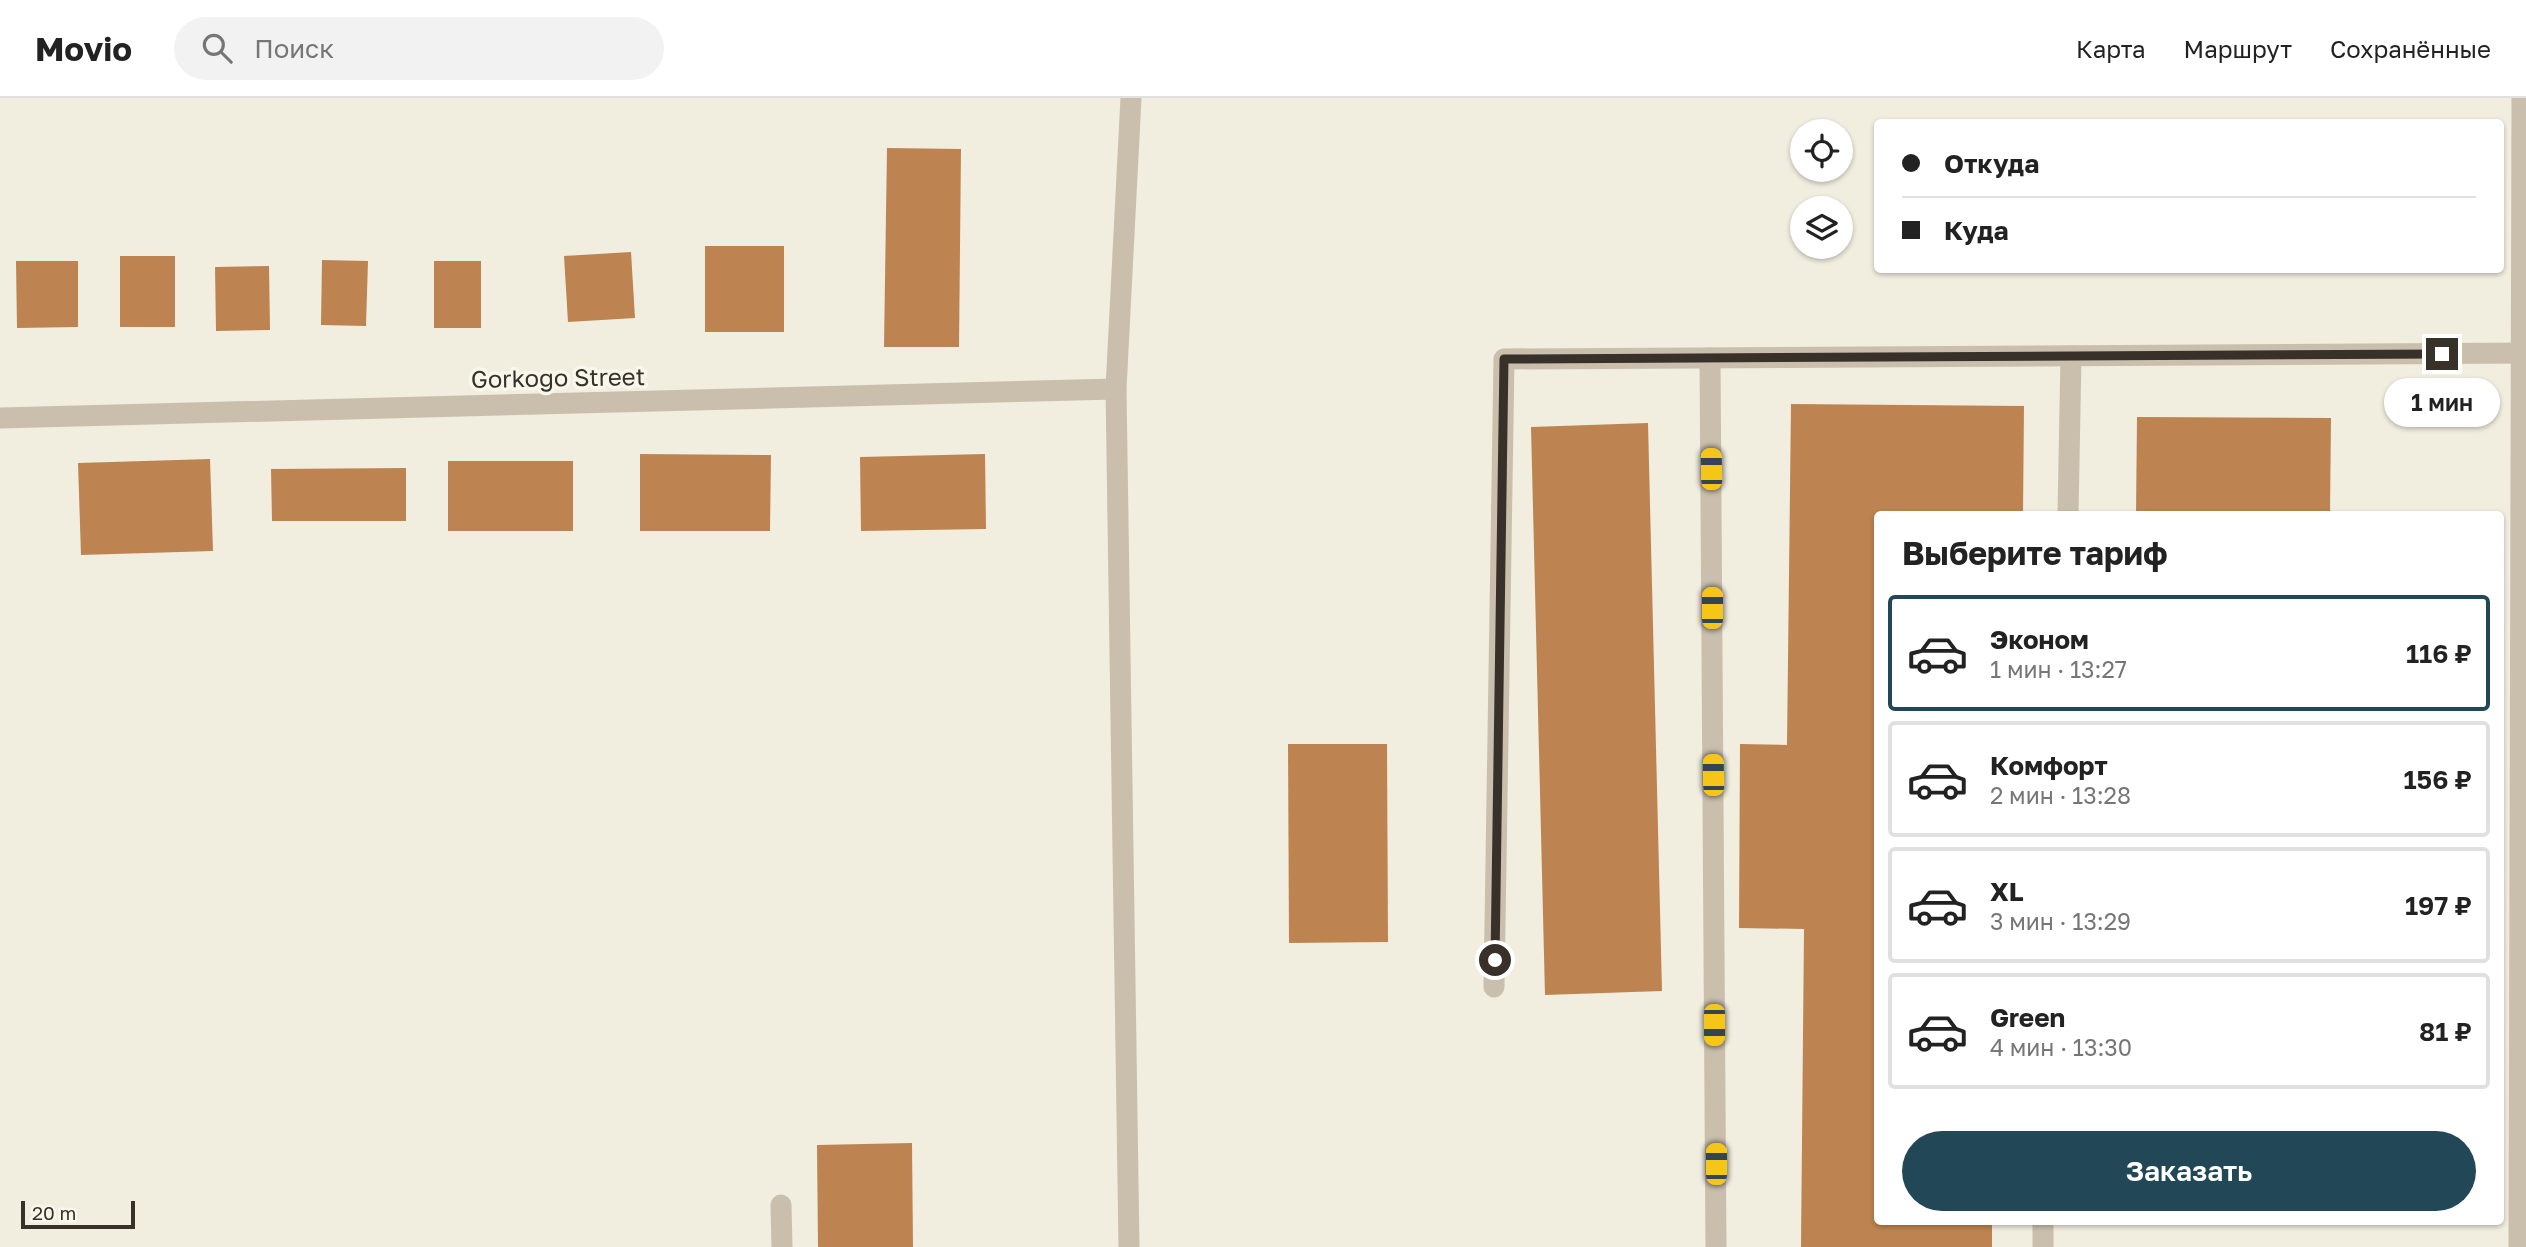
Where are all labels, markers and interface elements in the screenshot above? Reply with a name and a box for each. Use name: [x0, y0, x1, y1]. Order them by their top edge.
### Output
search box: [174, 17, 664, 80]
text: Movio: [35, 29, 132, 68]
icon: search: [198, 29, 236, 67]
text: Поиск: [254, 33, 334, 64]
text: Карта: [2076, 34, 2146, 63]
text: Маршрут: [2184, 34, 2292, 63]
text: Сохранённые: [2330, 34, 2491, 63]
map controls: [1790, 119, 1853, 259]
button: locate: [1790, 119, 1853, 182]
text: Откуда: [1944, 148, 2039, 179]
button: layers: [1790, 196, 1853, 259]
text: Куда: [1944, 215, 2009, 246]
route end: [2426, 338, 2458, 370]
street label: Gorkogo Street: [471, 361, 645, 393]
callout: 1 мин: [2384, 378, 2500, 428]
text: 1 мин: [2411, 388, 2473, 416]
car: [1701, 448, 1722, 490]
text: Выберите тариф: [1902, 534, 2168, 572]
car: [1702, 587, 1723, 629]
icon: car: [1906, 622, 1969, 685]
text: Эконом: [1990, 624, 2089, 655]
text: 116 ₽: [2406, 638, 2472, 669]
text: 1 мин · 13:27: [1990, 655, 2127, 683]
icon: car: [1906, 748, 1969, 811]
text: Комфорт: [1990, 750, 2108, 781]
car: [1703, 754, 1724, 796]
text: 156 ₽: [2403, 764, 2472, 795]
text: 2 мин · 13:28: [1990, 781, 2131, 809]
icon: car: [1906, 874, 1969, 937]
text: XL: [1990, 876, 2024, 907]
text: 197 ₽: [2405, 890, 2472, 921]
text: 3 мин · 13:29: [1990, 907, 2131, 935]
route start: [1479, 944, 1511, 976]
icon: car: [1906, 1000, 1969, 1063]
text: Green: [1990, 1002, 2065, 1033]
car: [1704, 1004, 1725, 1046]
text: 81 ₽: [2419, 1016, 2472, 1047]
text: 4 мин · 13:30: [1990, 1033, 2132, 1061]
button: Заказать: [1902, 1131, 2476, 1211]
car: [1706, 1143, 1727, 1185]
scale bar: [21, 1198, 135, 1230]
text: 20 m: [32, 1201, 76, 1224]

